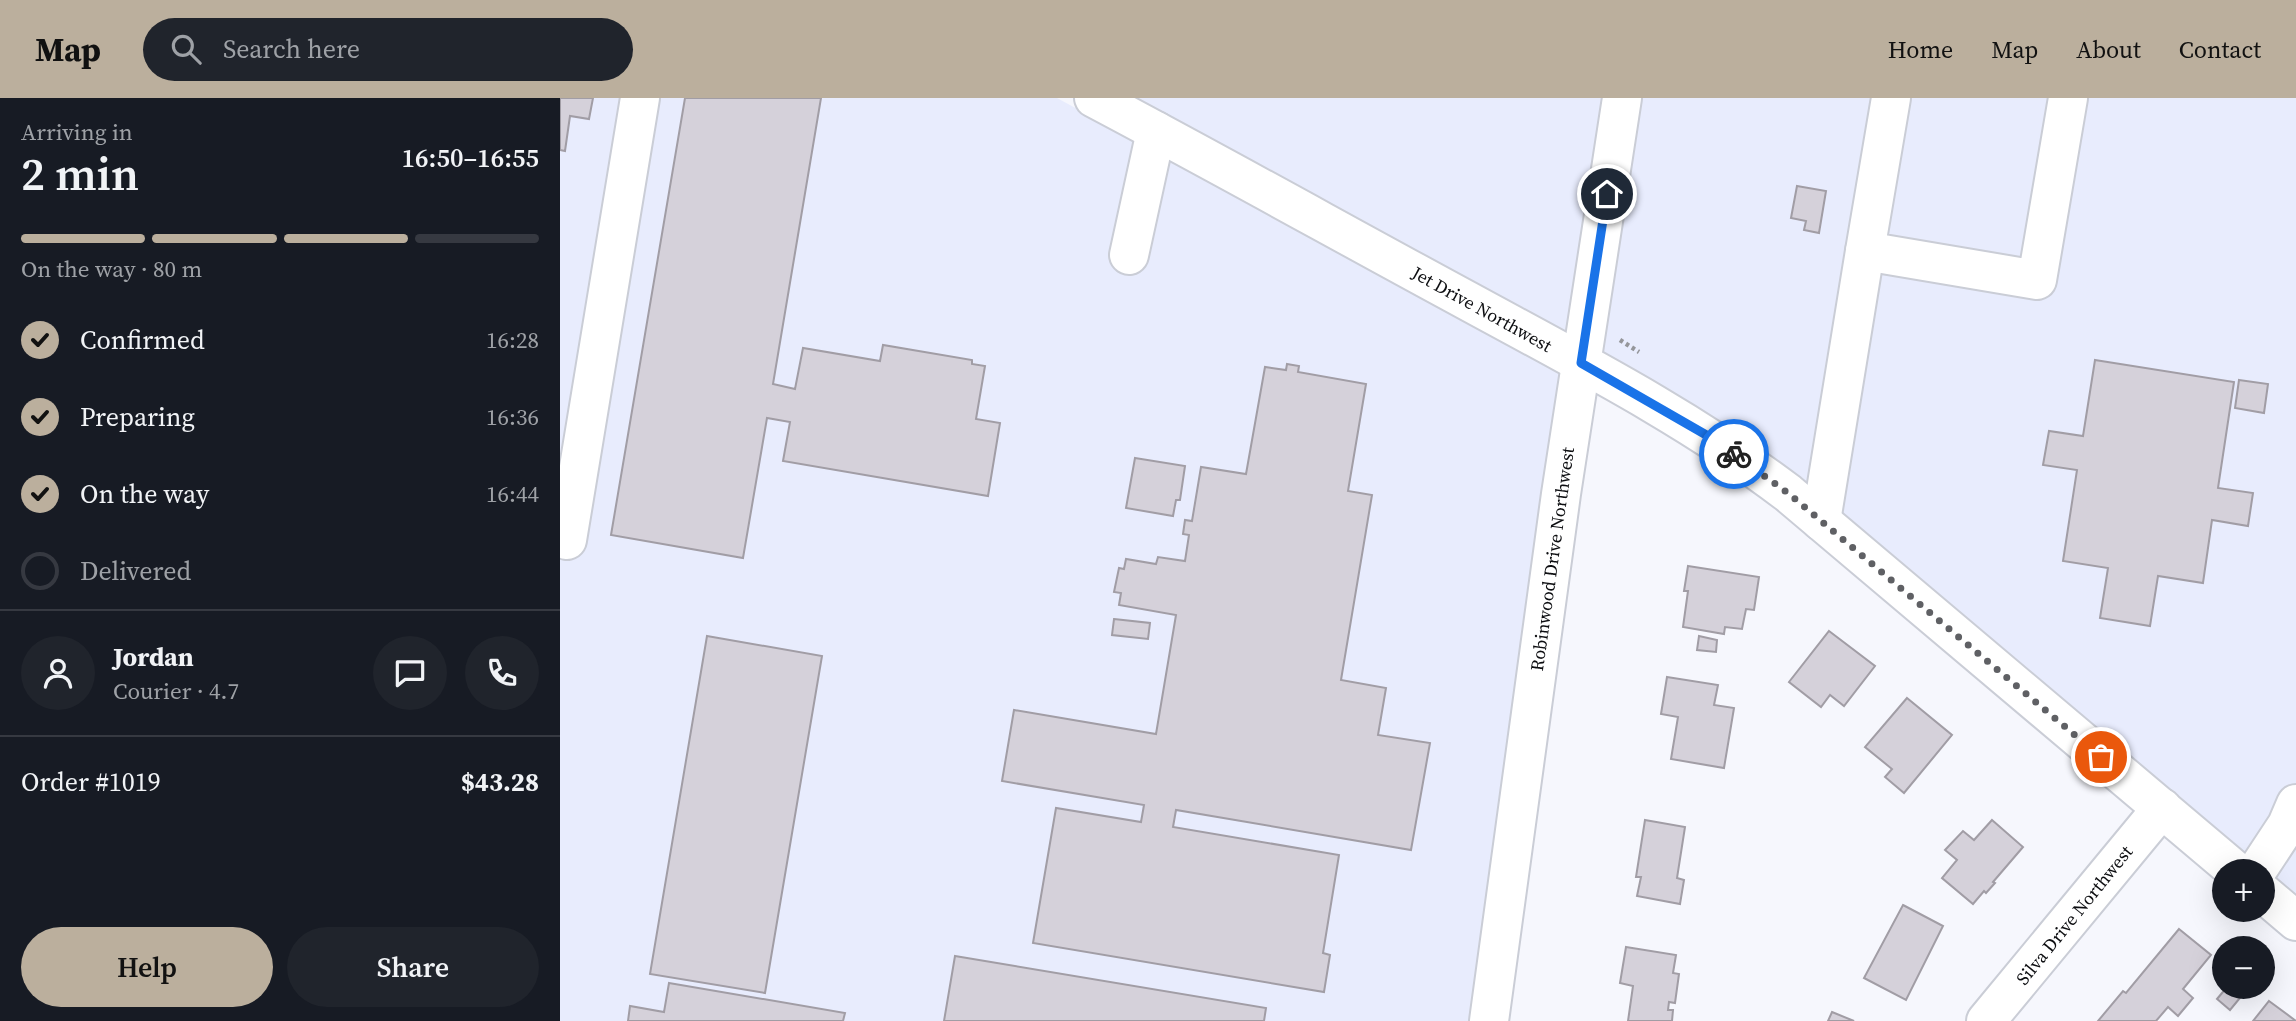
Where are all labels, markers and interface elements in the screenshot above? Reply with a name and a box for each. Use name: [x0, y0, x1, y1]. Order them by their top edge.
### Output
search box: [143, 18, 633, 81]
text: Map: [35, 27, 101, 72]
icon: search: [167, 30, 205, 68]
text: Search here: [223, 31, 360, 67]
text: Home: [1888, 33, 1953, 66]
text: Map: [1991, 33, 2038, 66]
text: About: [2076, 33, 2141, 66]
text: Contact: [2179, 33, 2261, 66]
text: Arriving in: [21, 116, 133, 148]
text: 16:50–16:55: [402, 140, 539, 176]
text: 2 min: [21, 142, 139, 205]
pin: [1577, 164, 1637, 224]
icon: home: [1588, 175, 1626, 213]
text: On the way · 80 m: [21, 253, 202, 285]
street label: Jet Drive Northwest: [1407, 260, 1557, 358]
icon: check: [21, 321, 59, 359]
text: Confirmed: [80, 322, 205, 358]
text: 16:28: [486, 324, 539, 356]
icon: check: [21, 398, 59, 436]
text: Preparing: [80, 399, 195, 435]
text: 16:36: [486, 401, 539, 433]
courier: [1699, 419, 1769, 489]
icon: bike: [1715, 435, 1753, 473]
street label: Robinwood Drive Northwest: [1524, 445, 1580, 673]
icon: check: [21, 475, 59, 513]
text: On the way: [80, 476, 209, 512]
text: 16:44: [486, 478, 539, 510]
text: Delivered: [80, 553, 191, 589]
button: person: [21, 636, 95, 710]
button: chat: [373, 636, 447, 710]
button: phone: [465, 636, 539, 710]
text: Jordan: [113, 639, 194, 675]
text: Courier · 4.7: [113, 675, 239, 707]
pin: [2071, 727, 2131, 787]
icon: bag: [2082, 738, 2120, 776]
text: Order #1019: [21, 764, 161, 800]
text: $43.28: [461, 764, 539, 800]
street label: Silva Drive Northwest: [2010, 840, 2138, 990]
map controls: [2212, 859, 2275, 999]
button: +: [2212, 859, 2275, 922]
button: Help: [21, 927, 273, 1007]
button: Share: [287, 927, 539, 1007]
button: −: [2212, 936, 2275, 999]

